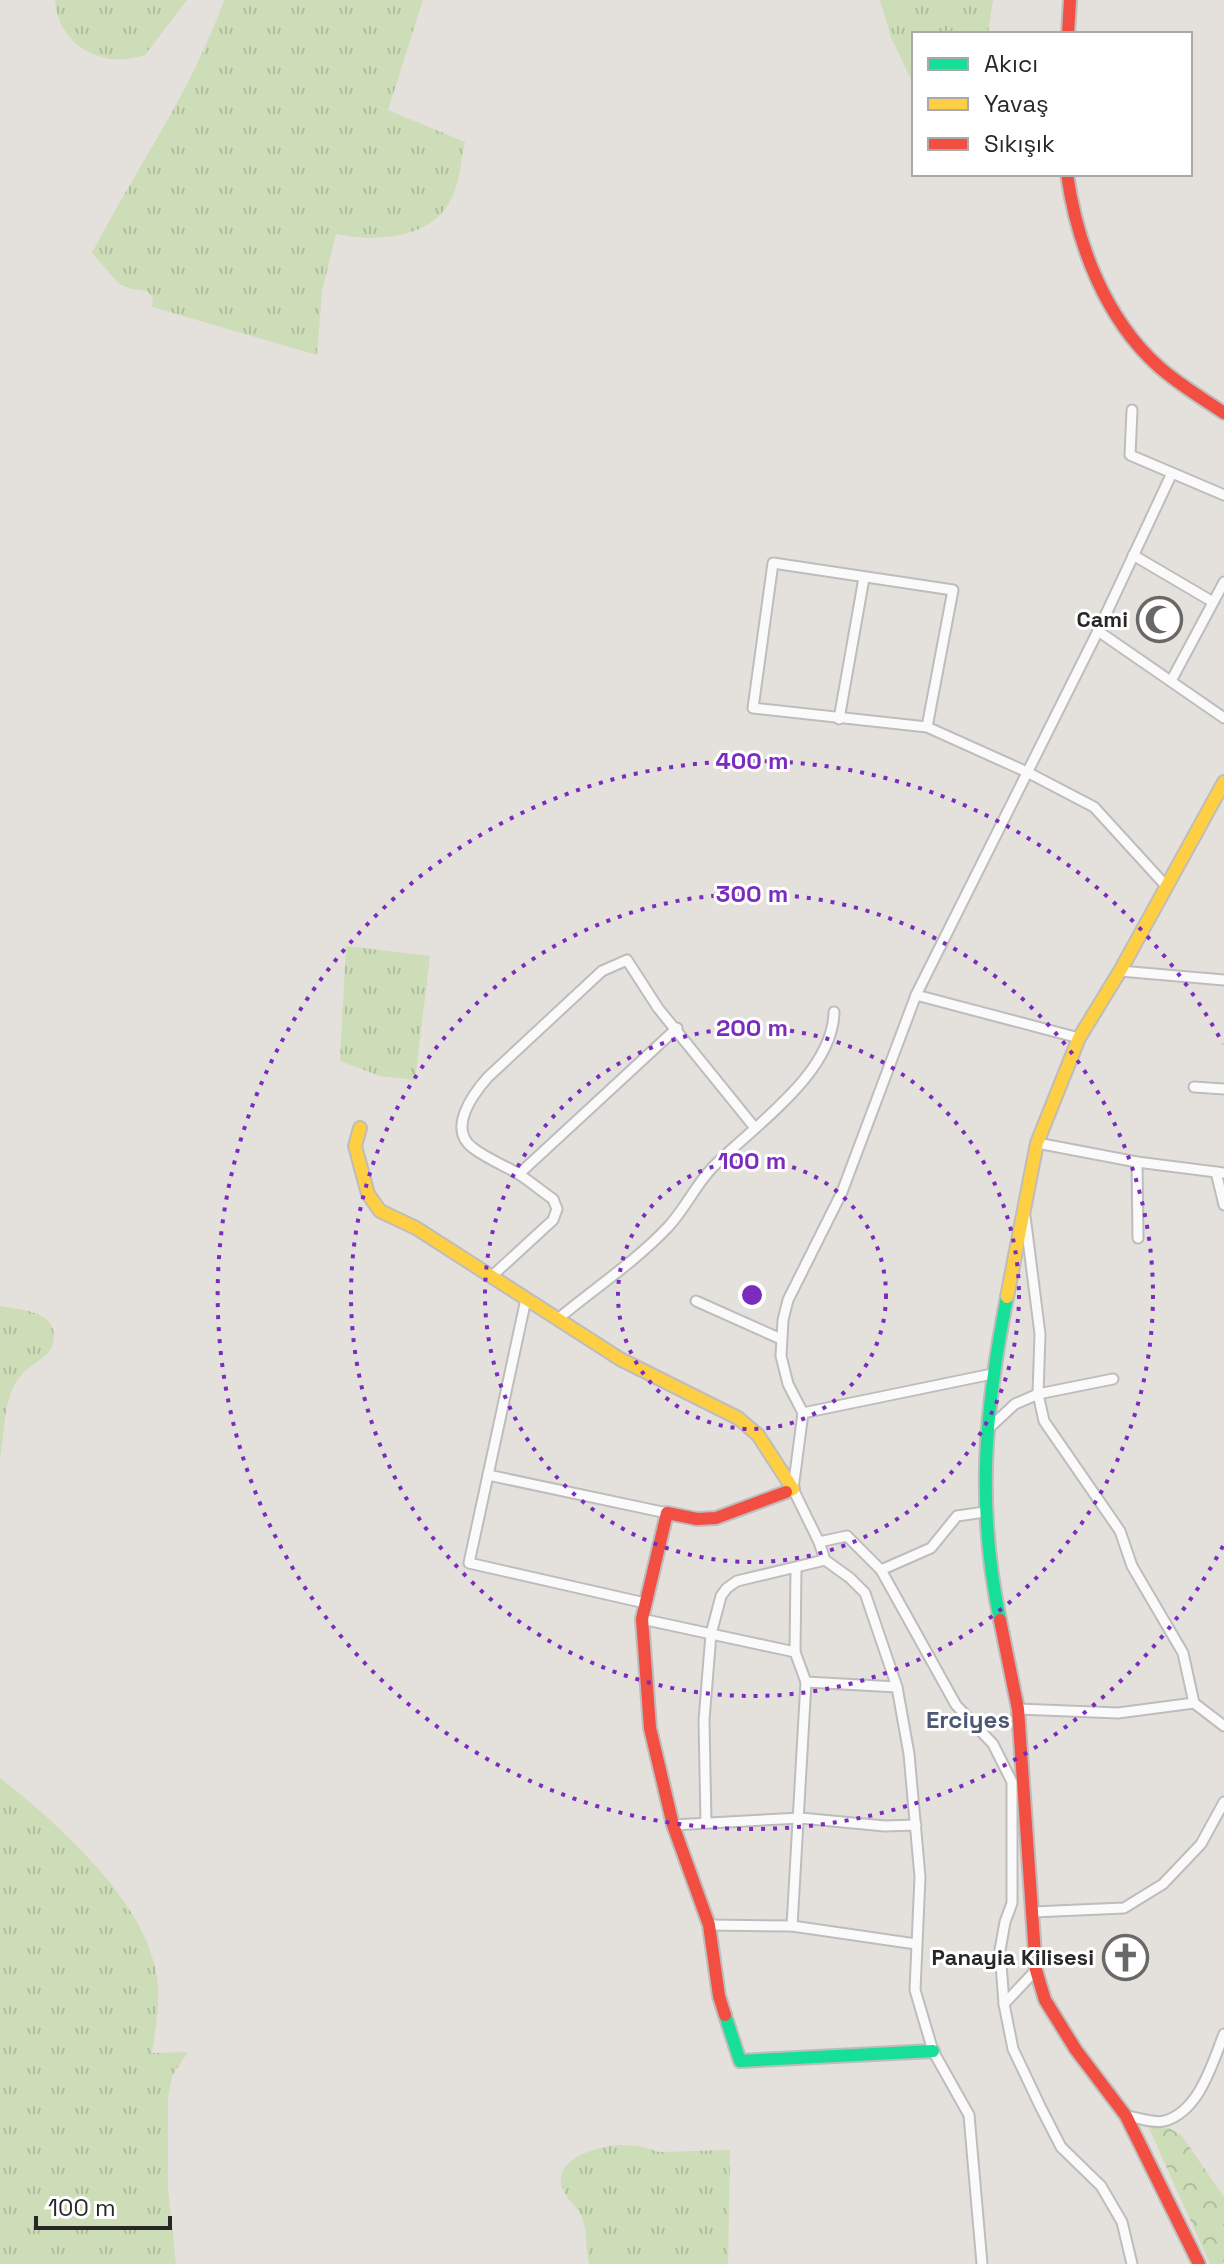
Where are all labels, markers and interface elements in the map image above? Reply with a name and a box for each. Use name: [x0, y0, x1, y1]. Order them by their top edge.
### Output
legend: [912, 32, 1192, 176]
text: Akıcı: [984, 48, 1038, 79]
text: Yavaş: [984, 88, 1049, 119]
text: Sıkışık: [984, 128, 1055, 159]
mosque icon: Cami: [1135, 595, 1183, 643]
place label: Cami: [1076, 605, 1128, 633]
text: 400 m: [716, 745, 788, 776]
text: 300 m: [716, 878, 788, 909]
text: 200 m: [716, 1012, 788, 1043]
text: 100 m: [718, 1145, 786, 1176]
centre of rings: [738, 1281, 766, 1309]
district label: Erciyes: [926, 1704, 1010, 1735]
church icon: Panayia Kilisesi: [1101, 1933, 1149, 1981]
place label: Panayia Kilisesi: [932, 1943, 1094, 1971]
scale bar: [36, 2180, 170, 2230]
text: 100 m: [48, 2192, 116, 2223]

